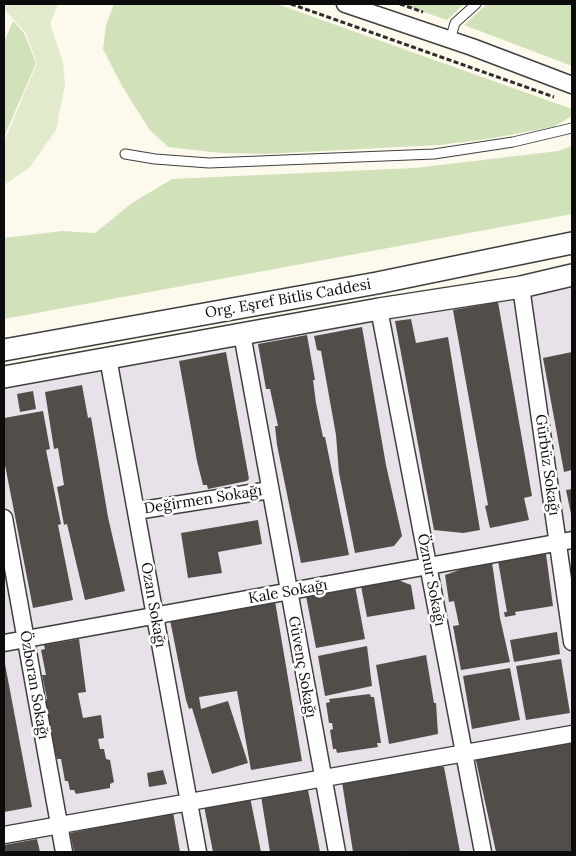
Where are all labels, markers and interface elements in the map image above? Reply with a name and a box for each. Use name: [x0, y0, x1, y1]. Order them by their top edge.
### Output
street label: Org. Eşref Bitlis Caddesi: [204, 276, 372, 322]
street label: Gürbüz Sokağı: [531, 413, 563, 517]
street label: Değirmen Sokağı: [143, 482, 263, 518]
street label: Öznur Sokağı: [413, 532, 449, 628]
street label: Ozan Sokağı: [137, 561, 169, 649]
street label: Kale Sokağı: [247, 576, 329, 608]
street label: Güvenç Sokağı: [284, 615, 320, 719]
street label: Özboran Sokağı: [16, 629, 52, 741]

